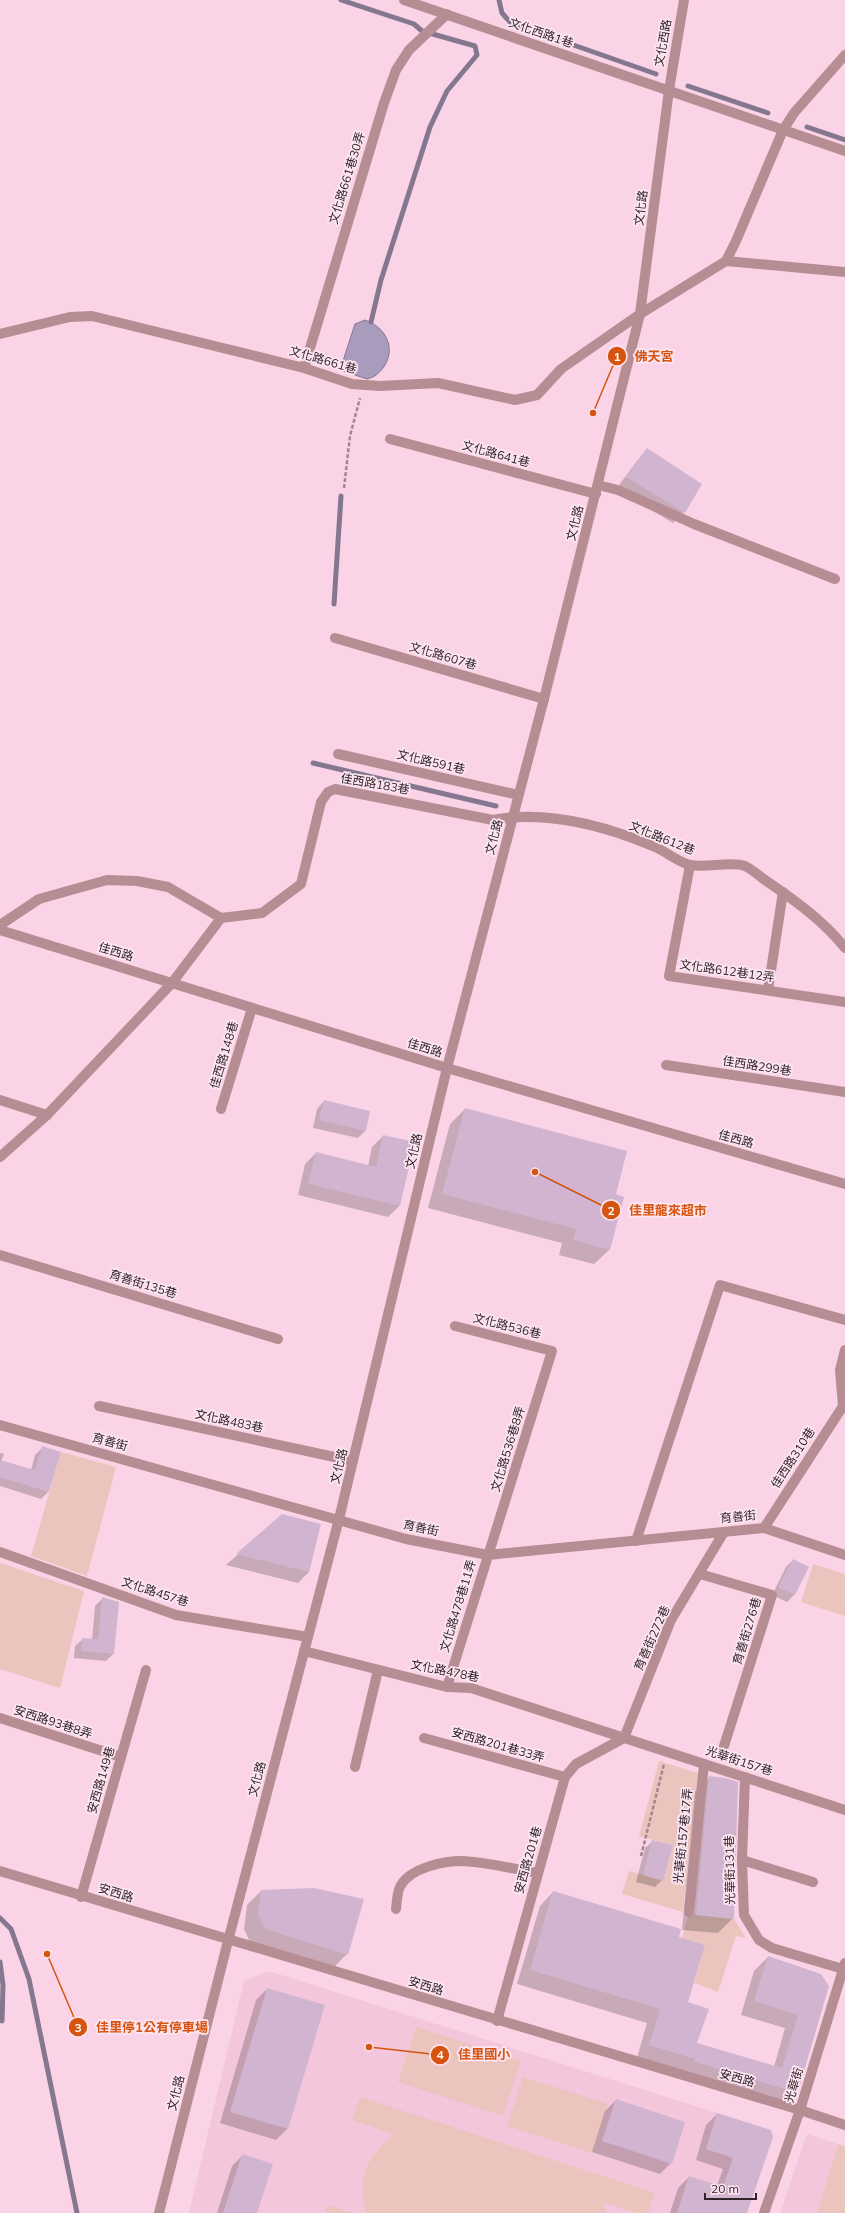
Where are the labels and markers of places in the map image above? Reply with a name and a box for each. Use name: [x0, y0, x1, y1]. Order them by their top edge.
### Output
callout: 佛天宮: [607, 344, 682, 369]
callout: 佳里龍來超市: [601, 1198, 715, 1223]
callout: 佳里停1公有停車場: [68, 2015, 216, 2040]
callout: 佳里國小: [430, 2042, 518, 2067]

